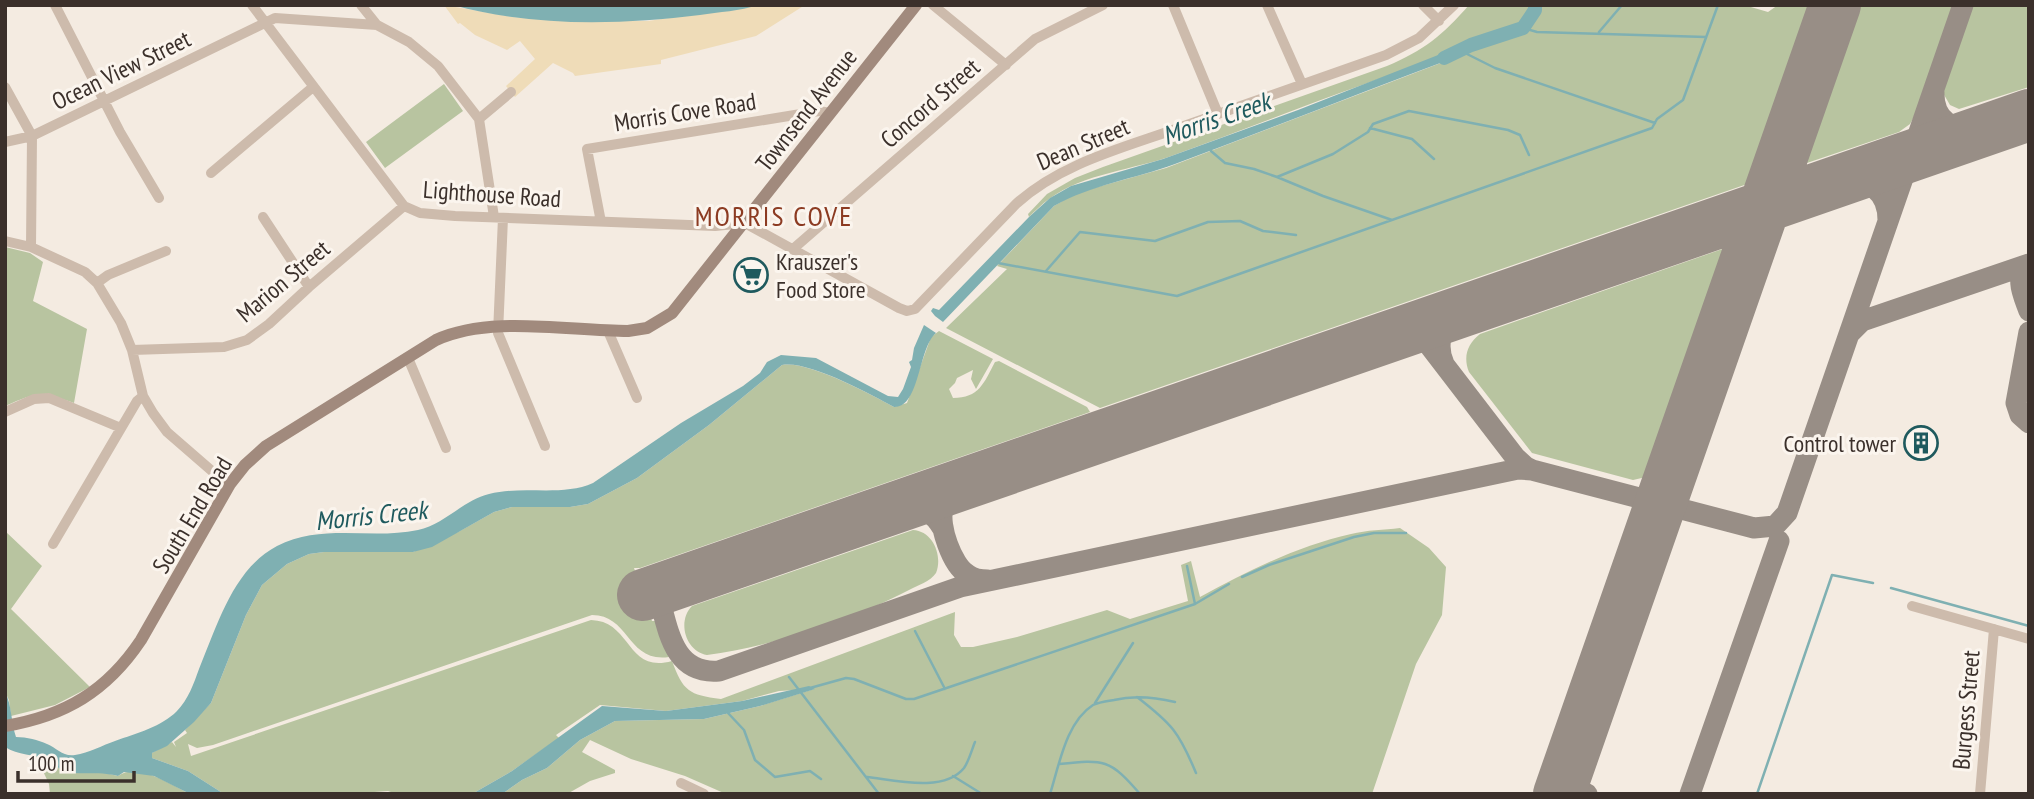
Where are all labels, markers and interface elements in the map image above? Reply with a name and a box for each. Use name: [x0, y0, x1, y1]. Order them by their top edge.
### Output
street label: Ocean View Street: [47, 23, 196, 117]
street label: Townsend Avenue: [748, 42, 864, 178]
street label: Concord Street: [874, 51, 986, 155]
water label: Morris Creek: [1158, 83, 1277, 152]
street label: Morris Cove Road: [612, 86, 758, 138]
street label: Dean Street: [1032, 111, 1134, 177]
street label: Lighthouse Road: [422, 174, 562, 214]
district label: MORRIS COVE: [695, 197, 853, 234]
street label: Marion Street: [230, 233, 336, 329]
place label: Krauszer's Food Store: [776, 246, 866, 305]
supermarket icon: Krauszer's Food Store: [732, 256, 770, 294]
building icon: Control tower: [1902, 424, 1940, 462]
place label: Control tower: [1784, 428, 1896, 459]
street label: South End Road: [145, 451, 239, 579]
water label: Morris Creek: [314, 492, 431, 537]
street label: Burgess Street: [1945, 649, 1987, 771]
scale bar: [18, 740, 133, 784]
text: 100 m: [28, 750, 74, 777]

